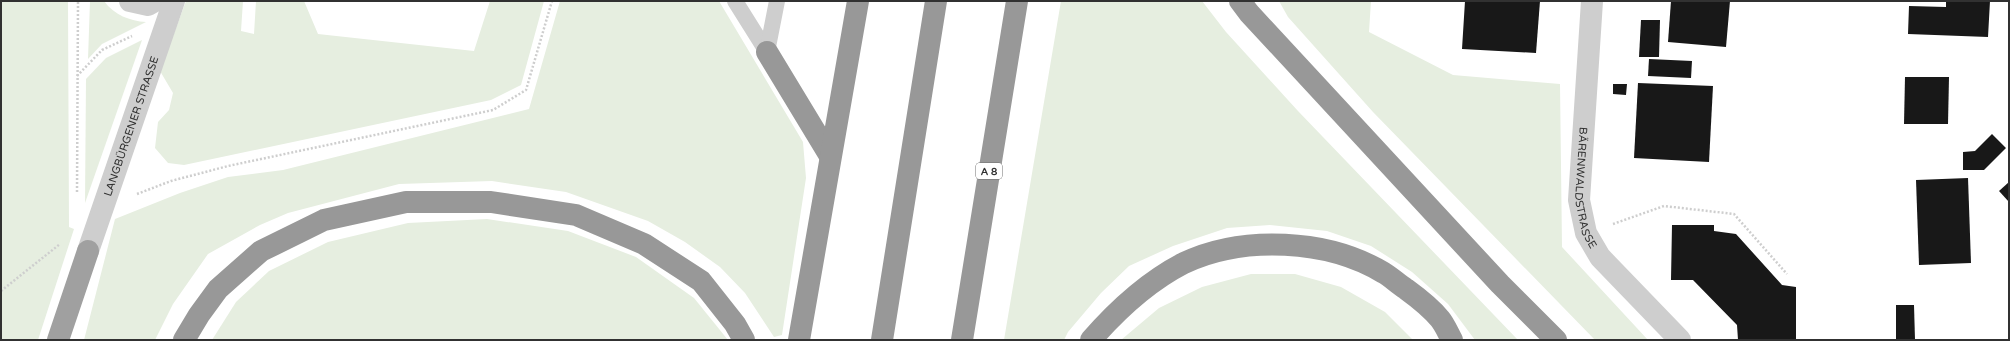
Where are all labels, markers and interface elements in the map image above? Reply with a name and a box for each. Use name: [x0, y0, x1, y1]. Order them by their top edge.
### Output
street label: LANGBÜRGENER STRASSE: [101, 55, 161, 198]
street label: BÄRENWALDSTRASSE: [1572, 127, 1599, 251]
road number: A 8: [976, 163, 1002, 179]

